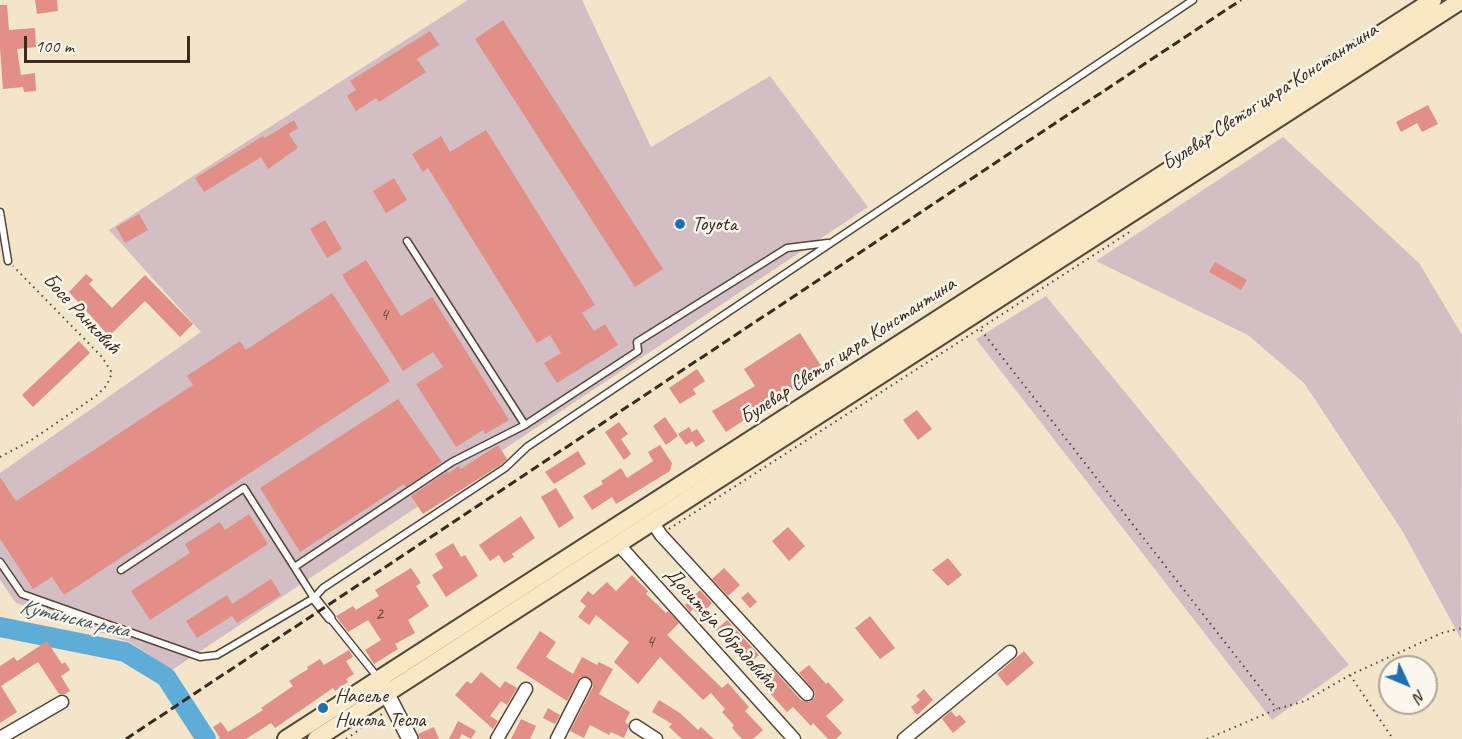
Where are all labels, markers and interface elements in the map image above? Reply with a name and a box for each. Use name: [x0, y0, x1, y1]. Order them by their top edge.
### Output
street label: Булевар Светог цара Константина: [1157, 18, 1383, 176]
scale bar: [27, 24, 194, 62]
text: 100 m: [35, 35, 74, 57]
place label: Toyota: [692, 211, 737, 237]
marker: Toyota: [673, 217, 687, 231]
street label: Босе Ранковић: [37, 268, 125, 360]
street label: Булевар Светог цара Константина: [735, 272, 961, 430]
house number: 4: [380, 304, 388, 326]
street label: Доситеја Обрадовића: [659, 562, 783, 696]
water label: Кутинска река: [17, 594, 131, 644]
house number: 2: [375, 603, 383, 625]
house number: 4: [646, 631, 654, 653]
north arrow: [1378, 655, 1438, 715]
place label: Насеље Никола Тесла: [335, 683, 426, 733]
text: N: [1409, 686, 1430, 707]
marker: Насеље Никола Тесла: [316, 701, 330, 715]

